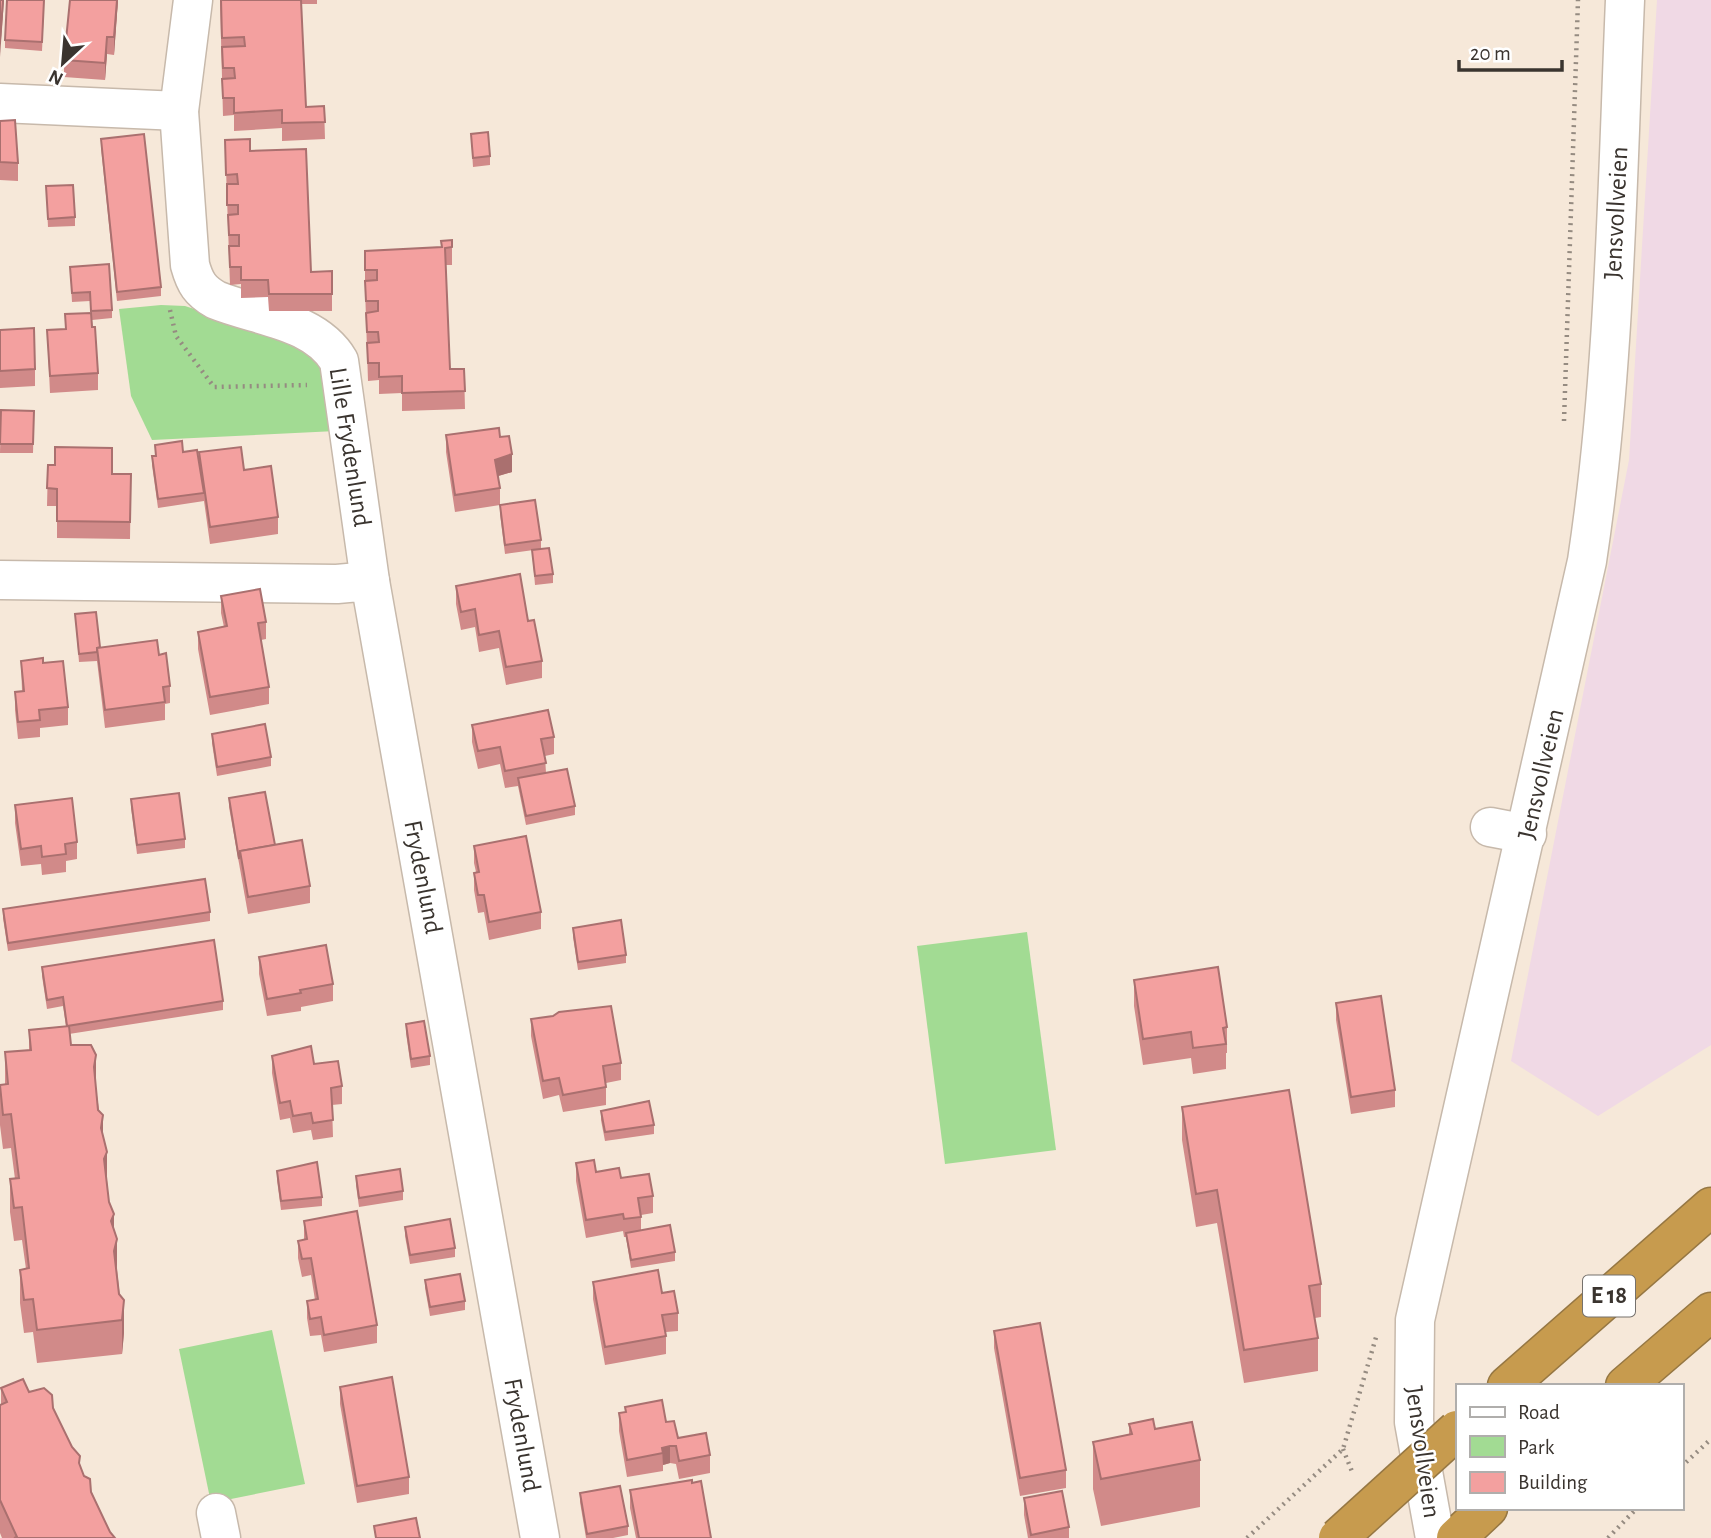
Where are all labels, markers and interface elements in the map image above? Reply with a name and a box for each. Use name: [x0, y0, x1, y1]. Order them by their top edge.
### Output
north arrow: [28, 28, 98, 98]
scale bar: [1459, 28, 1562, 72]
text: 20 m: [1470, 43, 1511, 64]
text: N: [46, 65, 66, 88]
street label: Jensvollveien: [1600, 146, 1632, 280]
street label: Lille Frydenlund: [325, 365, 375, 529]
street label: Jensvollveien: [1513, 706, 1569, 842]
street label: Frydenlund: [399, 818, 447, 936]
road number: E 18: [1583, 1276, 1635, 1316]
street label: Frydenlund: [499, 1376, 545, 1494]
street label: Jensvollveien: [1401, 1384, 1445, 1520]
legend: [1456, 1384, 1683, 1510]
text: Road: [1518, 1402, 1560, 1423]
text: Park: [1518, 1437, 1555, 1458]
text: Building: [1518, 1472, 1588, 1493]

